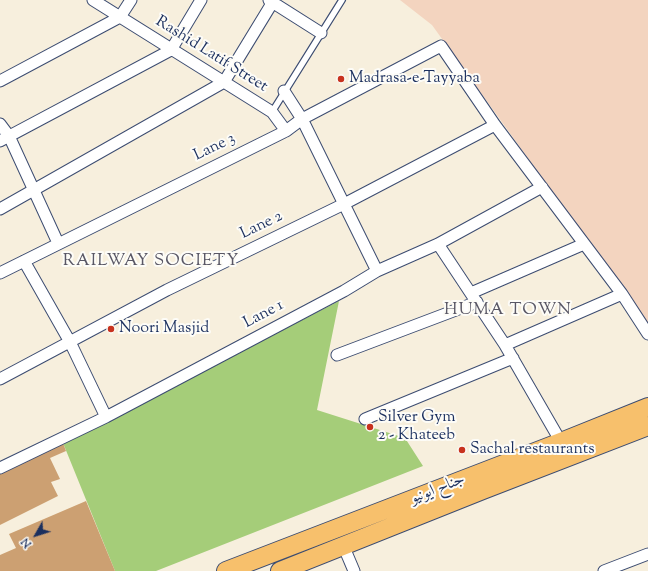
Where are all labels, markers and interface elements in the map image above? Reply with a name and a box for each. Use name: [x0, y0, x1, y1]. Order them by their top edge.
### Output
street label: Rashid Latif Street: [151, 13, 271, 97]
place label: Madrasa-e-Tayyaba: [349, 69, 480, 89]
marker: Madrasa-e-Tayyaba: [336, 74, 346, 84]
street label: Lane 3: [191, 130, 239, 166]
street label: Lane 2: [238, 208, 286, 244]
district label: RAILWAY SOCIETY: [63, 252, 239, 272]
street label: Lane 1: [241, 297, 287, 333]
district label: HUMA TOWN: [444, 301, 572, 321]
place label: Noori Masjid: [119, 319, 209, 339]
marker: Noori Masjid: [106, 324, 116, 334]
place label: Silver Gym 2 - Khateeb: [378, 408, 455, 446]
marker: Silver Gym 2 - Khateeb: [365, 422, 375, 432]
place label: Sachal restaurants: [470, 440, 594, 460]
marker: Sachal restaurants: [457, 445, 467, 455]
street label: جناح ایونیو: [408, 471, 468, 509]
north arrow: [16, 515, 56, 555]
text: N: [18, 534, 36, 551]

